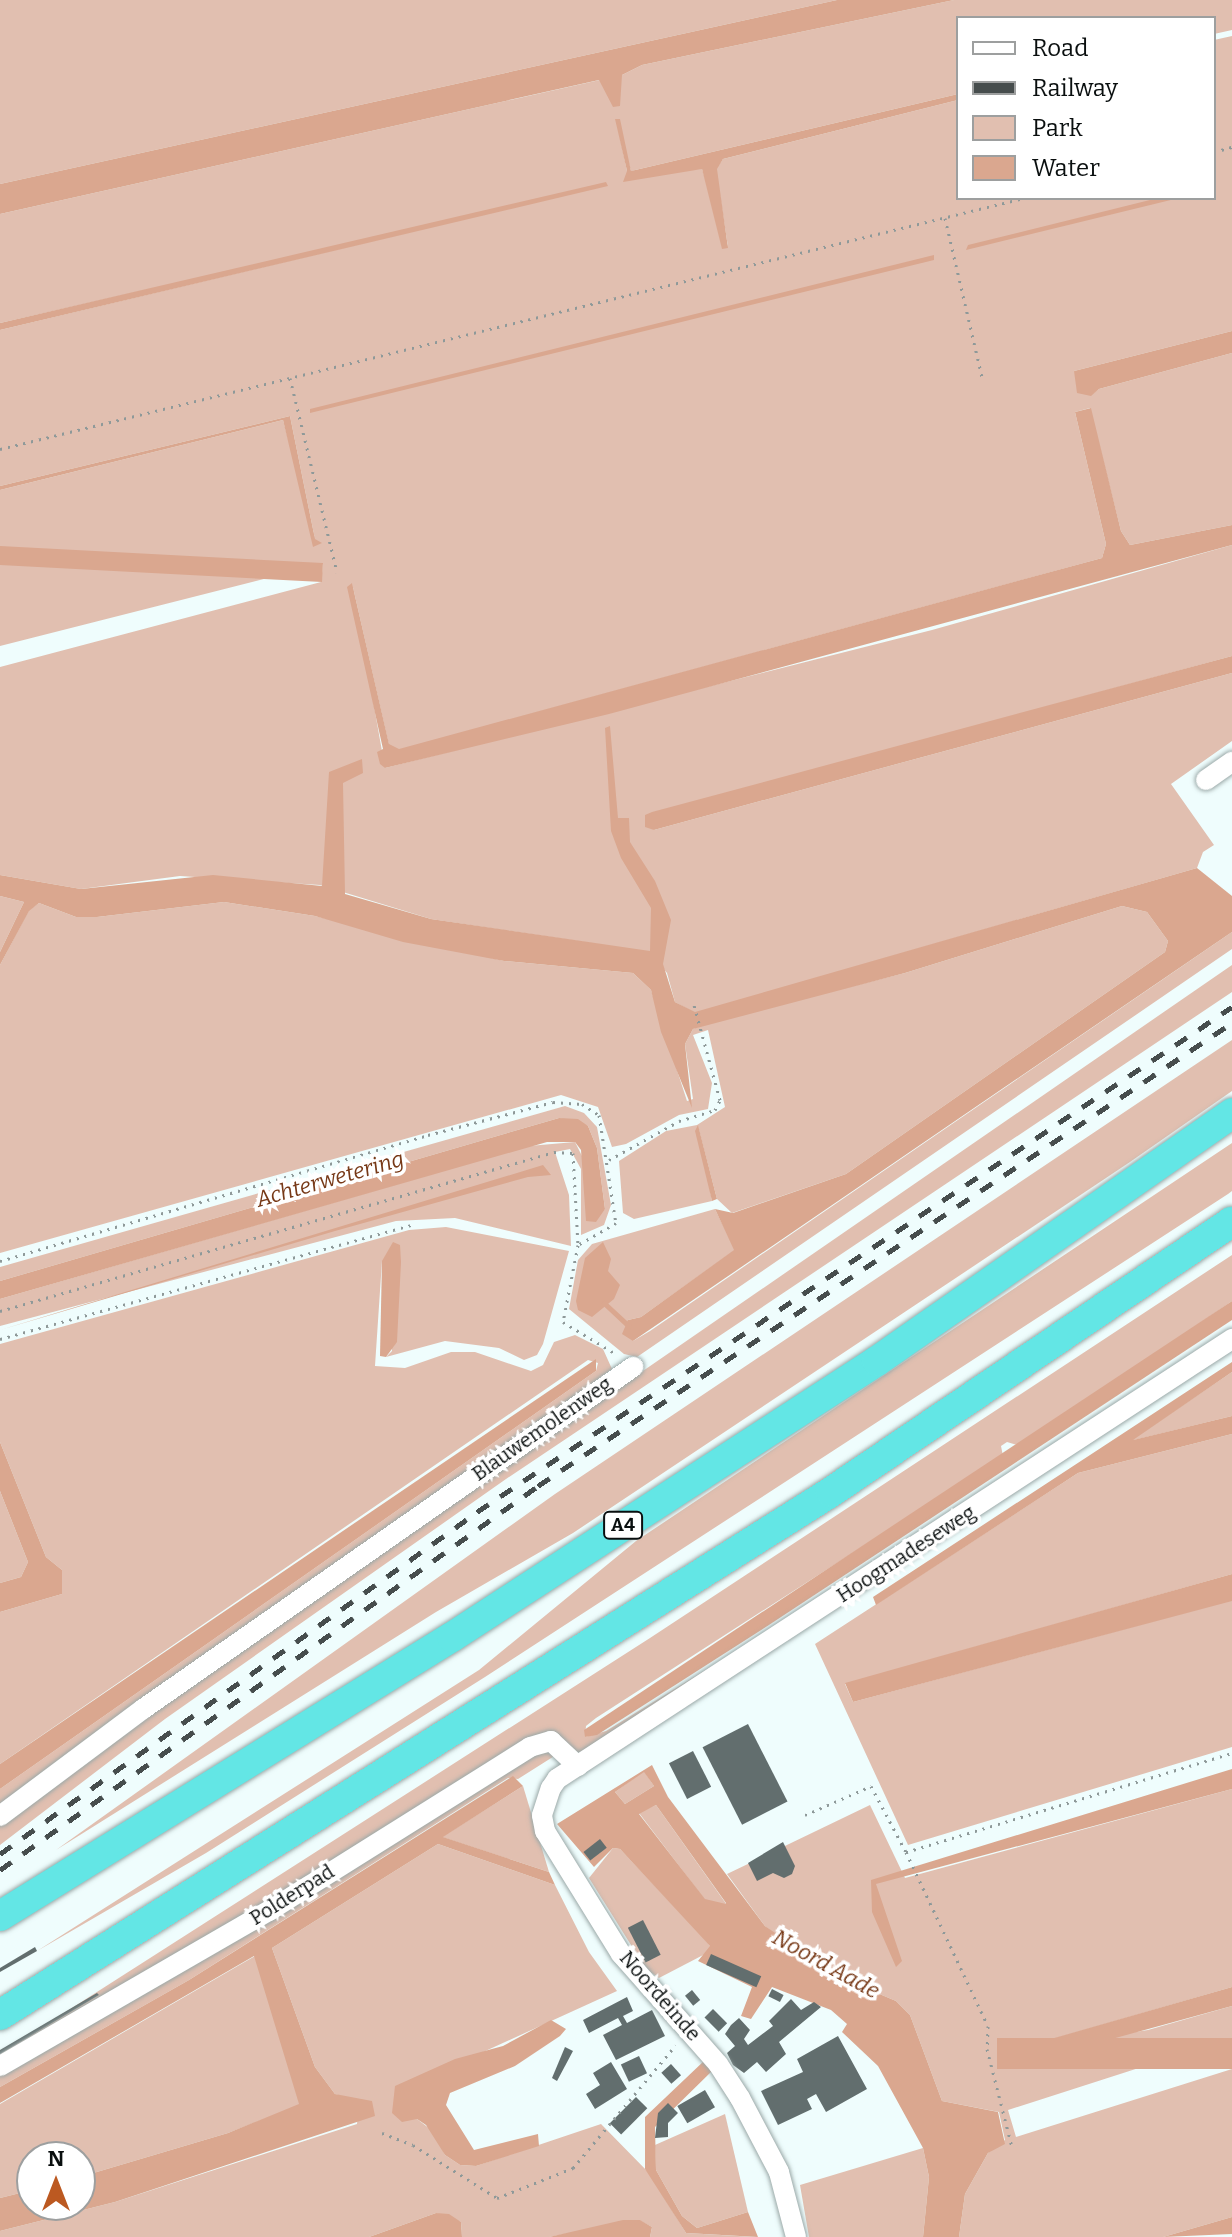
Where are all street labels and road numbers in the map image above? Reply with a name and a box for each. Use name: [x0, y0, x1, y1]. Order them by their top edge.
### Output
street label: Blauwemolenweg: [468, 1372, 616, 1486]
street label: Hoogmadeseweg: [832, 1500, 980, 1608]
road number: A4: [603, 1511, 643, 1539]
street label: Polderpad: [245, 1860, 339, 1930]
street label: Noordeinde: [614, 1946, 706, 2046]

